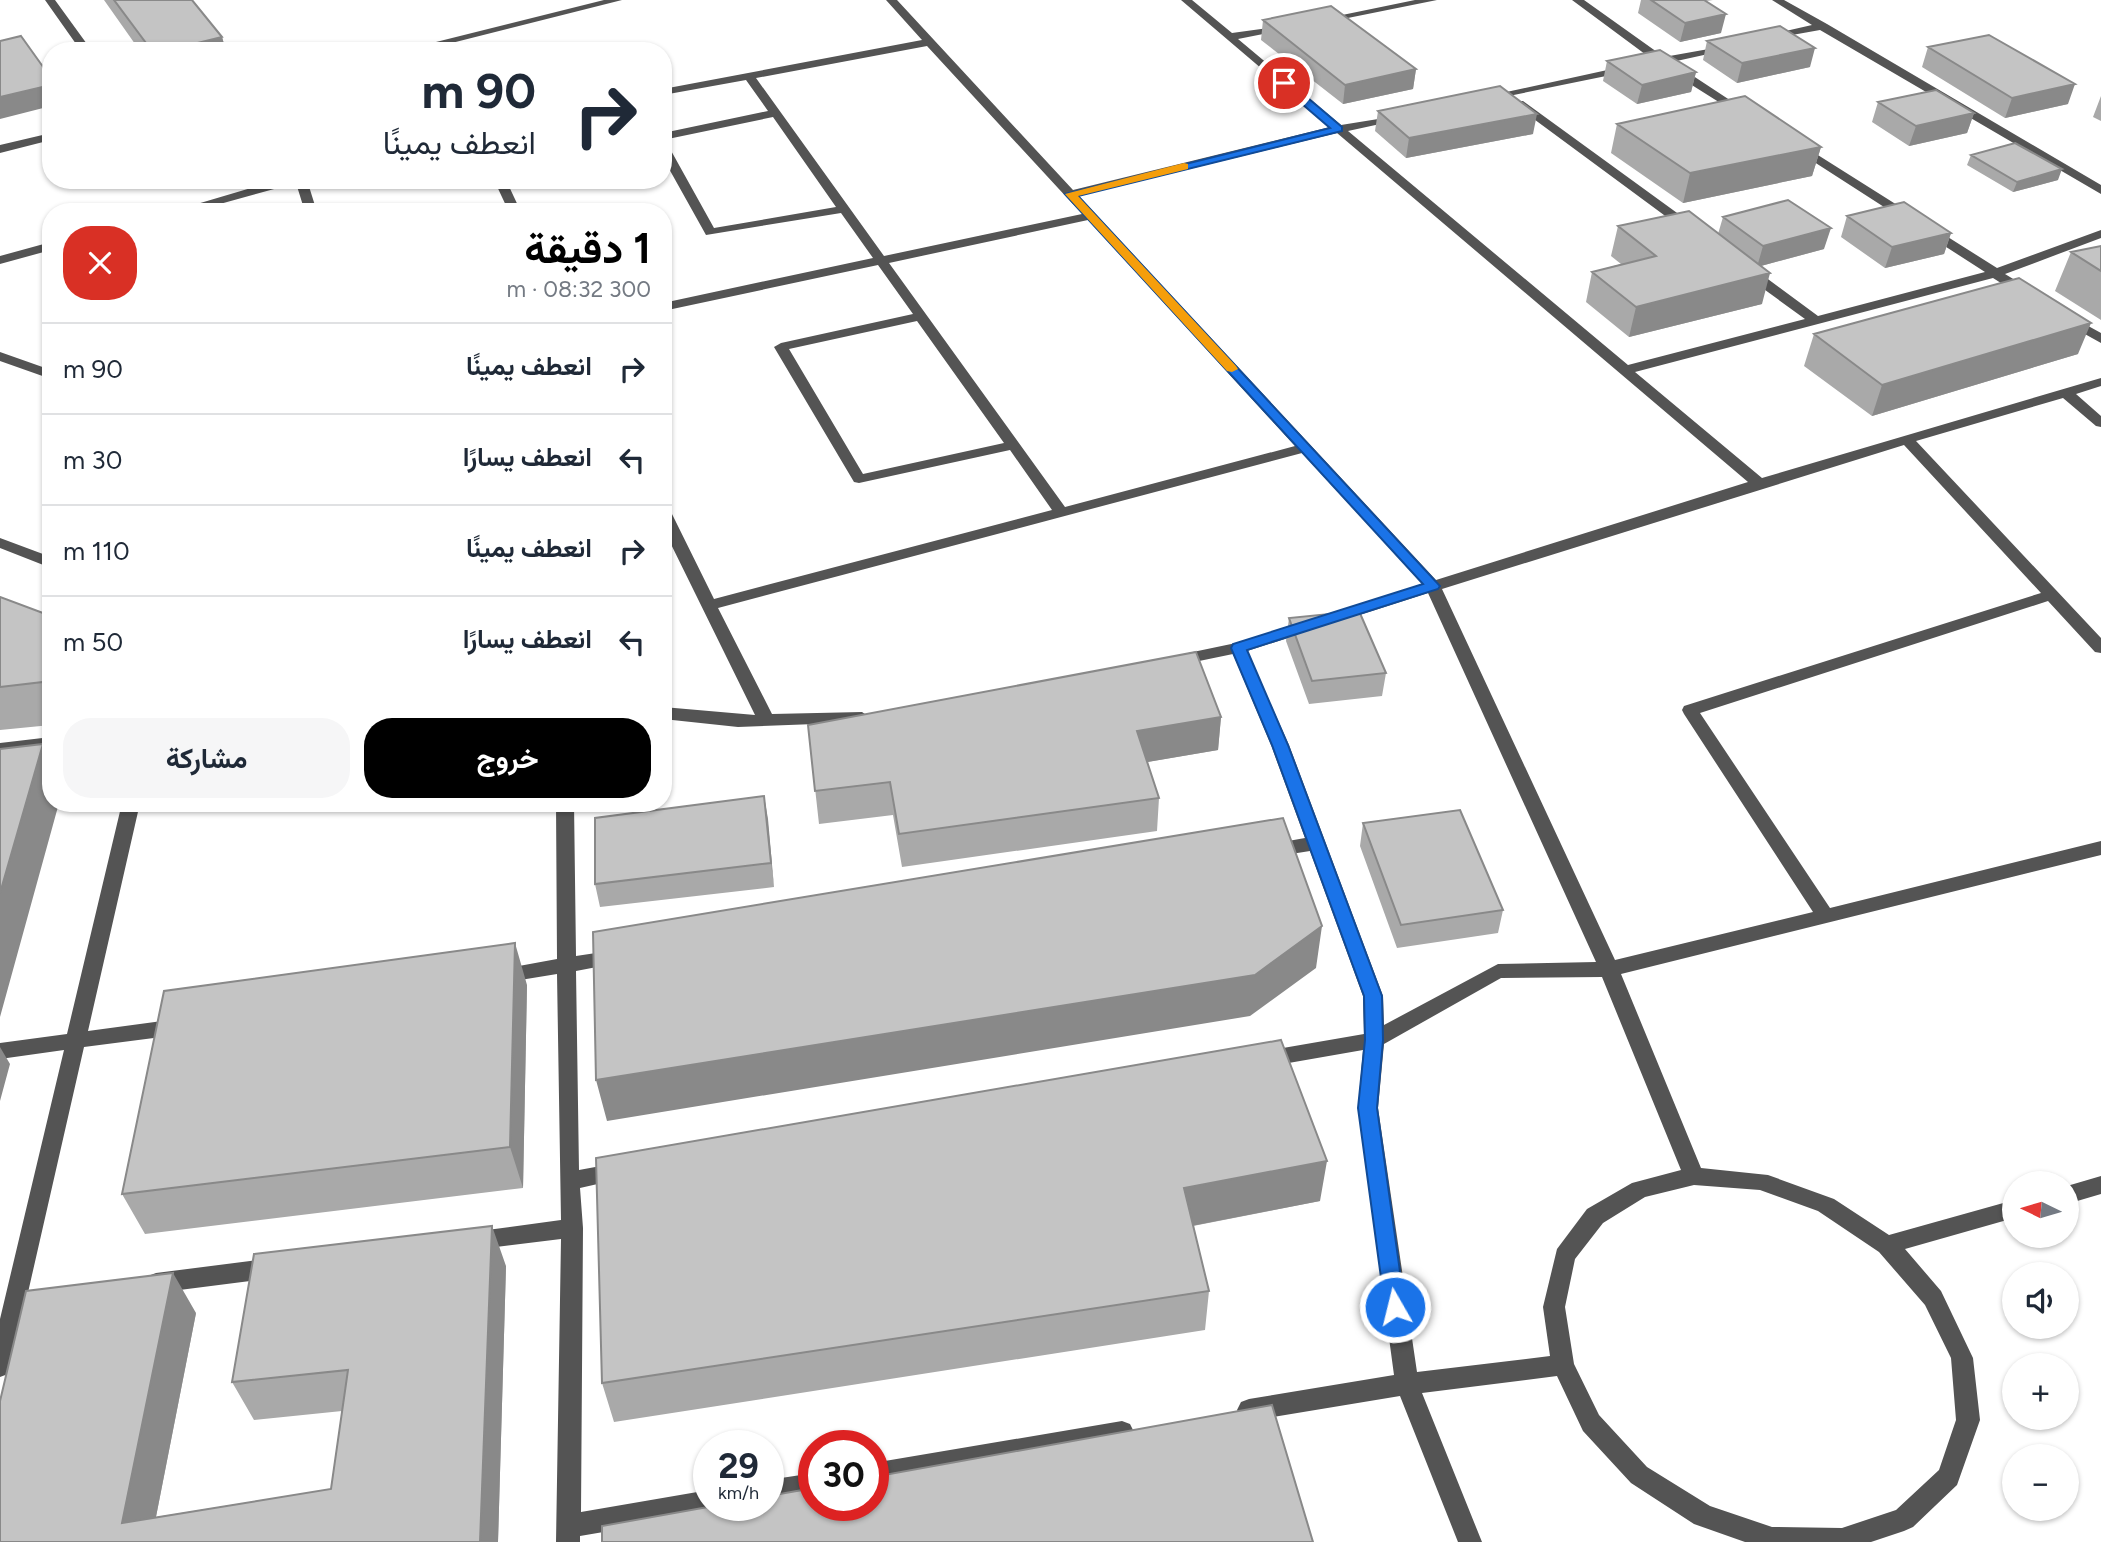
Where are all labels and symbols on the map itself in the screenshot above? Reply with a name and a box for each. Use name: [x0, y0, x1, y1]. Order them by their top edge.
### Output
pin: [1254, 53, 1314, 113]
north arrow: [2002, 1171, 2079, 1248]
position arrow: [1358, 1270, 1432, 1344]
speed limit sign: 30: [798, 1430, 889, 1521]

